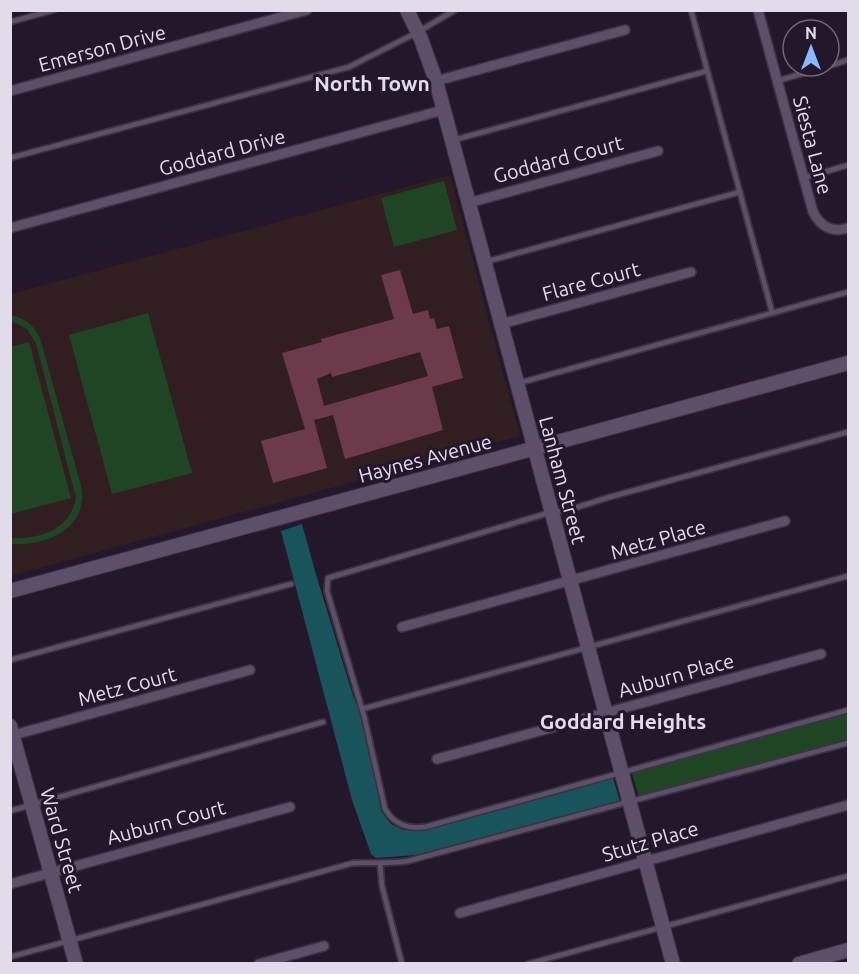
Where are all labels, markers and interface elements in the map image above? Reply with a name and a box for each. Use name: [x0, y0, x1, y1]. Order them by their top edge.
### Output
north arrow: [781, 18, 841, 78]
street label: Emerson Drive: [36, 20, 168, 76]
text: N: [805, 24, 817, 42]
district label: North Town: [314, 71, 430, 95]
street label: Siesta Lane: [789, 93, 837, 197]
street label: Goddard Drive: [156, 124, 288, 180]
street label: Goddard Court: [491, 131, 625, 187]
street label: Flare Court: [540, 257, 642, 305]
street label: Lanham Street: [535, 414, 591, 547]
street label: Haynes Avenue: [356, 429, 494, 487]
street label: Metz Place: [608, 514, 708, 564]
street label: Auburn Place: [616, 649, 736, 701]
street label: Metz Court: [75, 662, 179, 710]
district label: Goddard Heights: [540, 709, 706, 733]
street label: Ward Street: [36, 785, 88, 895]
street label: Auburn Court: [104, 795, 228, 849]
street label: Stutz Place: [599, 816, 701, 866]

